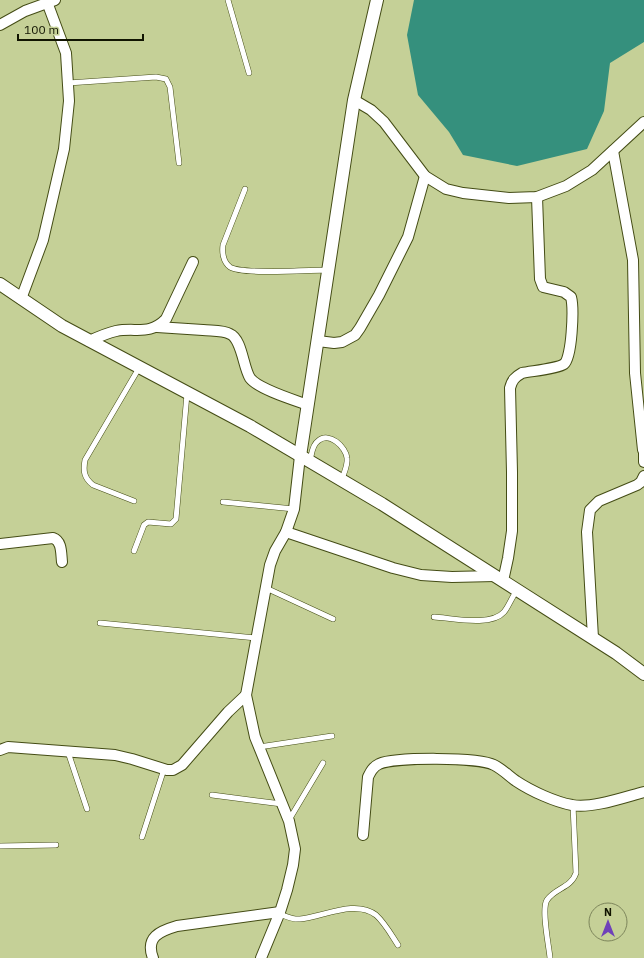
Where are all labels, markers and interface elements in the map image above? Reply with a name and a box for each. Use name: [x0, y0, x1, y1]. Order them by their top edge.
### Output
scale bar: [18, 16, 143, 42]
text: 100 m: [24, 22, 59, 37]
north arrow: [588, 902, 628, 942]
text: N: [604, 905, 612, 919]

